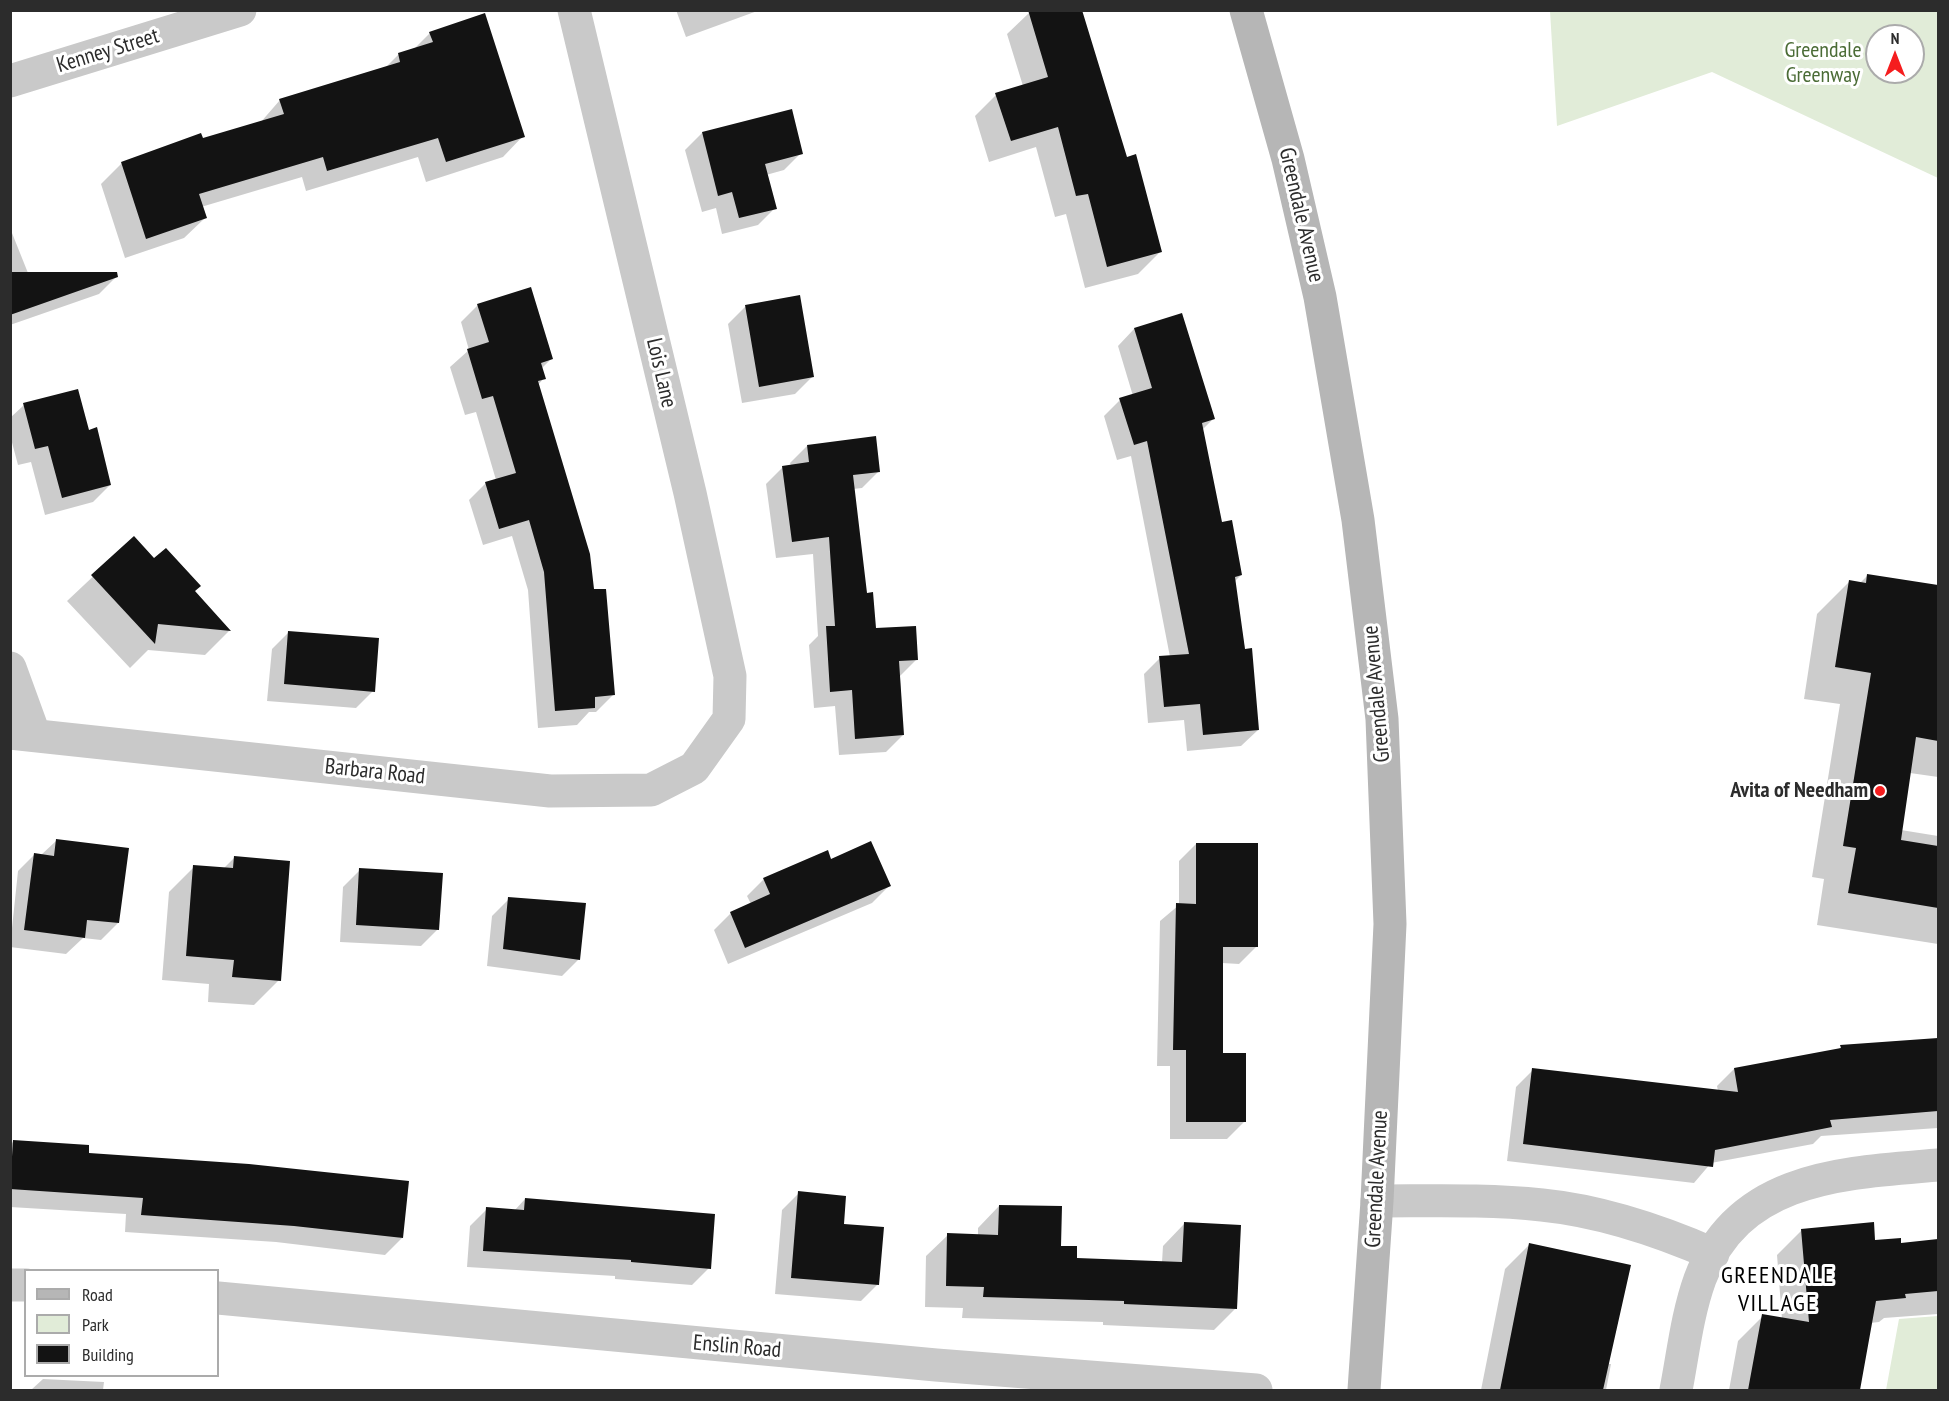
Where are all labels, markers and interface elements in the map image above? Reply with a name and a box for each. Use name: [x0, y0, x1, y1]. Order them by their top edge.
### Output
street label: Kenney Street: [54, 23, 162, 79]
north arrow: [1865, 24, 1925, 84]
text: N: [1891, 28, 1899, 48]
park label: Greendale Greenway: [1784, 38, 1862, 90]
street label: Greendale Avenue: [1273, 145, 1329, 285]
street label: Lois Lane: [640, 335, 682, 411]
street label: Greendale Avenue: [1358, 624, 1396, 764]
street label: Barbara Road: [324, 754, 426, 790]
place label: Avita of Needham: [1730, 778, 1868, 804]
marker: Avita of Needham: [1873, 784, 1887, 798]
street label: Greendale Avenue: [1360, 1110, 1394, 1248]
district label: GREENDALE VILLAGE: [1721, 1262, 1835, 1318]
legend: [24, 1269, 219, 1377]
text: Road: [82, 1283, 113, 1306]
text: Park: [82, 1313, 109, 1336]
street label: Enslin Road: [692, 1330, 782, 1364]
text: Building: [82, 1343, 134, 1366]

